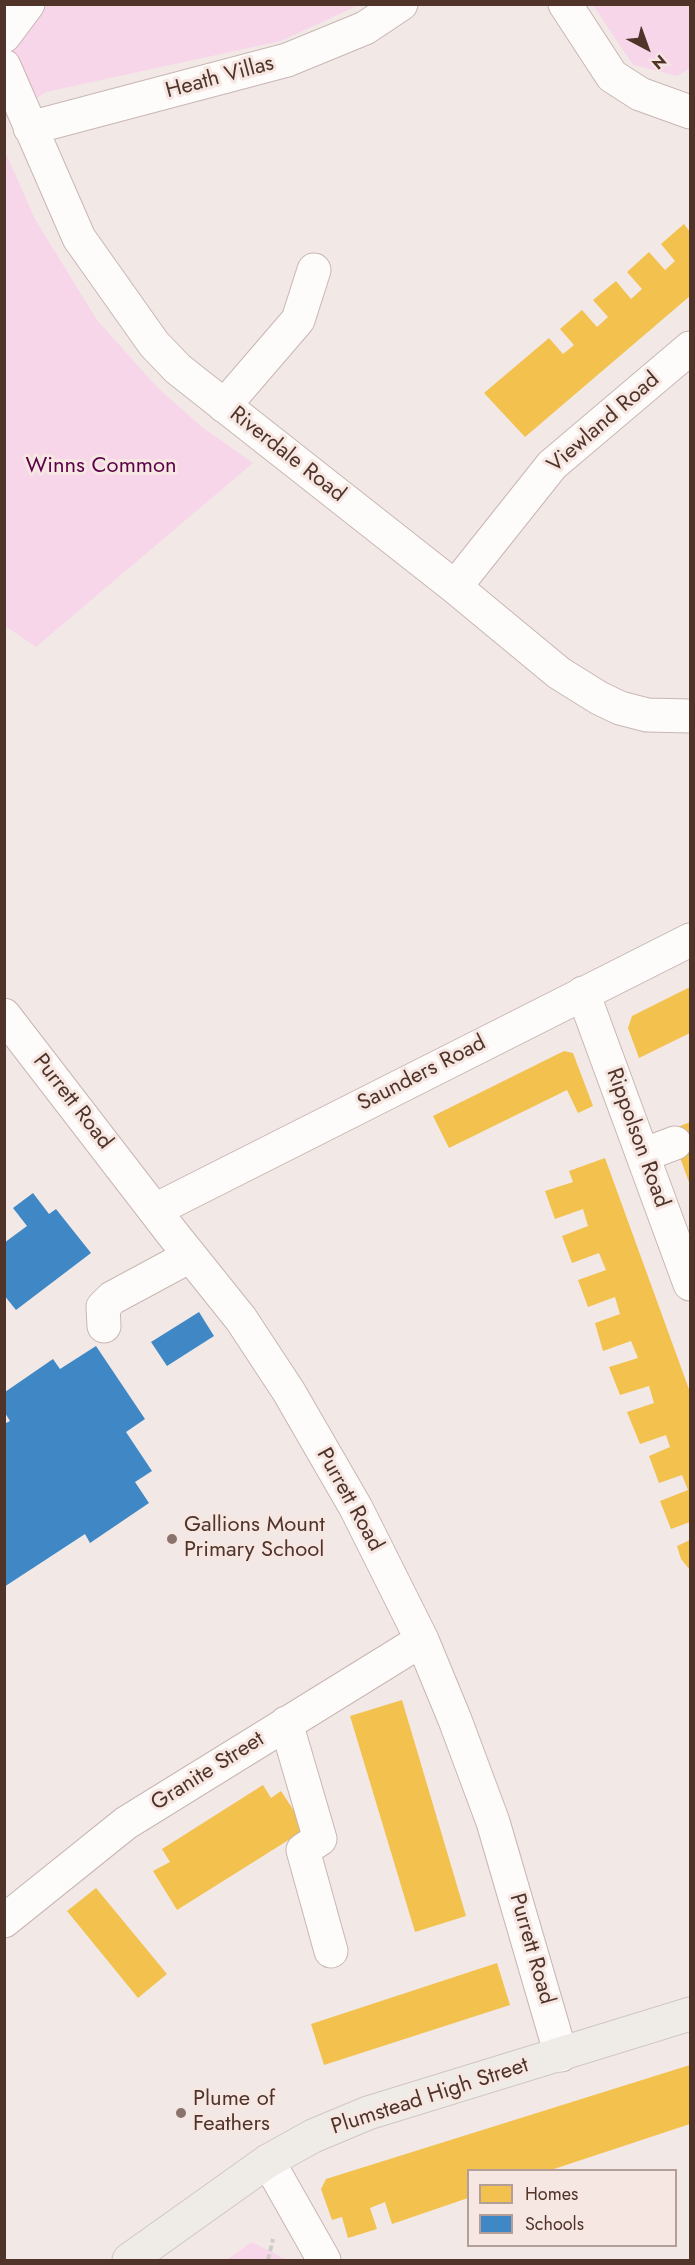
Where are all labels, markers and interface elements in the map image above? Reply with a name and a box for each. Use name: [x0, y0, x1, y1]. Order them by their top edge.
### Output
north arrow: [617, 18, 677, 78]
text: N: [647, 49, 671, 75]
street label: Heath Villas: [163, 51, 277, 105]
street label: Viewland Road: [543, 367, 665, 479]
street label: Riverdale Road: [224, 402, 350, 508]
park label: Winns Common: [25, 454, 177, 480]
street label: Saunders Road: [354, 1030, 490, 1118]
street label: Purrett Road: [27, 1049, 117, 1155]
street label: Rippolson Road: [600, 1065, 674, 1211]
street label: Purrett Road: [310, 1444, 388, 1556]
place label: Gallions Mount Primary School: [184, 1513, 325, 1564]
marker: Gallions Mount Primary School: [165, 1532, 179, 1546]
street label: Granite Street: [147, 1727, 269, 1817]
street label: Purrett Road: [503, 1891, 559, 2007]
street label: Plumstead High Street: [328, 2053, 532, 2141]
place label: Plume of Feathers: [193, 2087, 275, 2138]
marker: Plume of Feathers: [174, 2106, 188, 2120]
legend: [467, 2169, 677, 2247]
text: Homes: [525, 2181, 578, 2207]
text: Schools: [525, 2211, 584, 2237]

